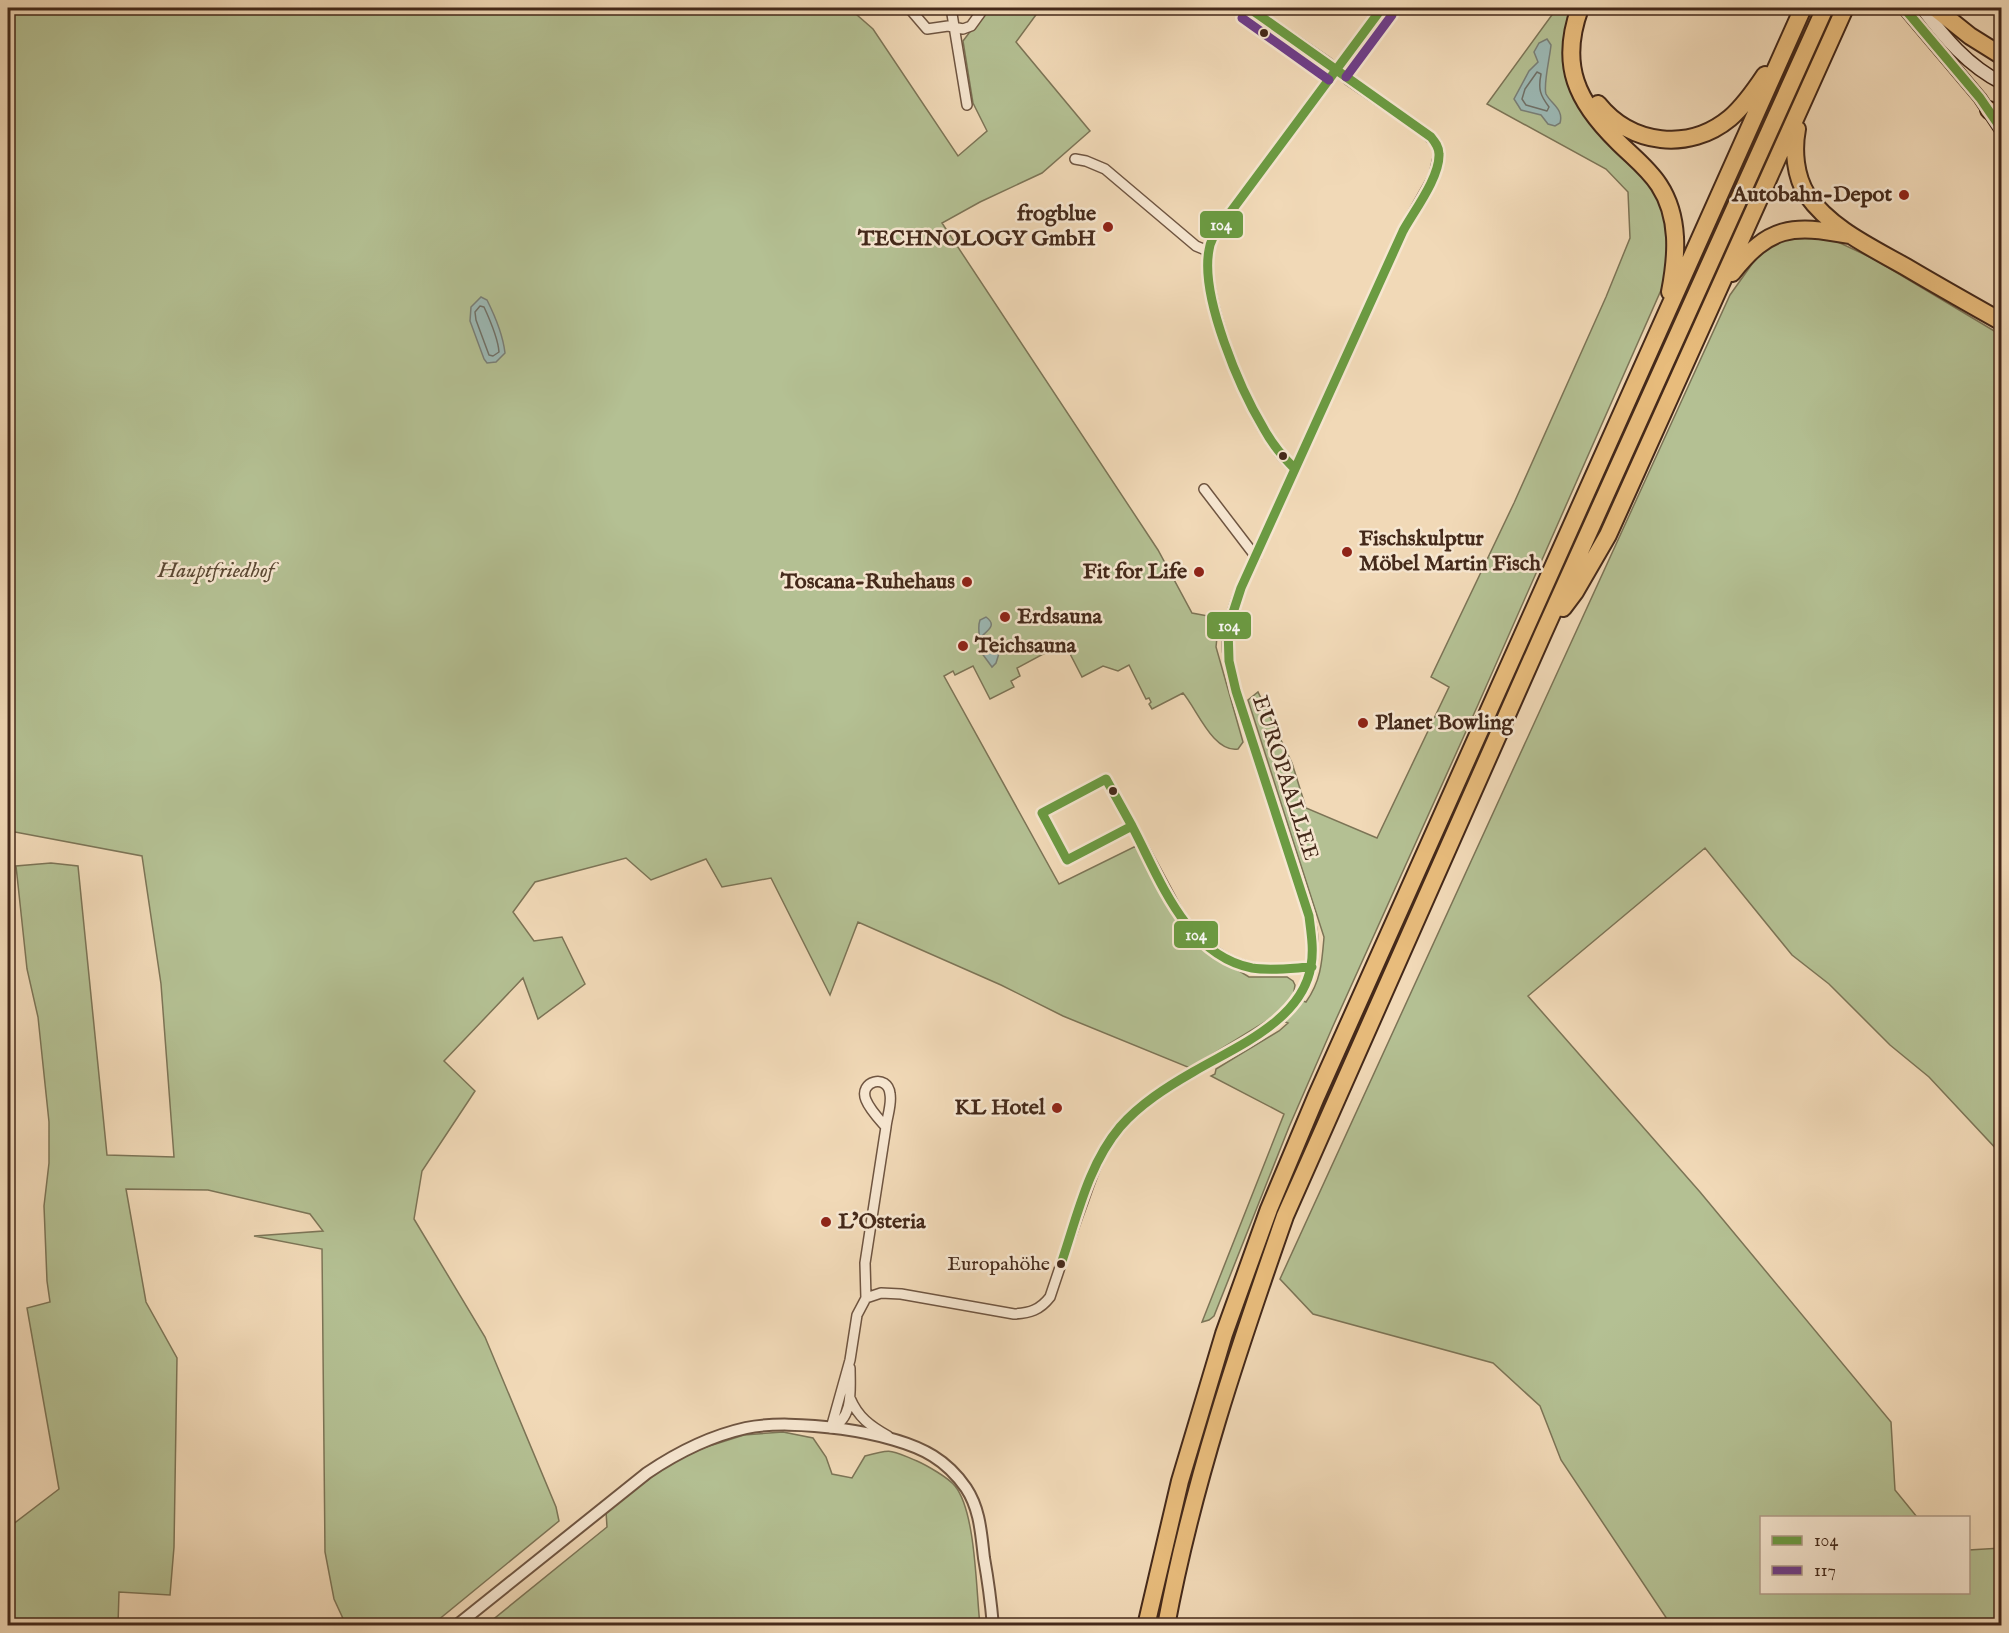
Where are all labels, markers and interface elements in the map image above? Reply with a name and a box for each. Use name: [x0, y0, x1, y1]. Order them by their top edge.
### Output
unlabelled marker: [1258, 27, 1270, 39]
place label: Autobahn-Depot: [1731, 181, 1892, 209]
marker: Autobahn-Depot: [1897, 188, 1911, 202]
place label: frogblue TECHNOLOGY GmbH: [857, 200, 1096, 253]
line badge: 104: [1199, 210, 1244, 239]
text: 104: [1210, 216, 1233, 236]
marker: frogblue TECHNOLOGY GmbH: [1101, 220, 1115, 234]
unlabelled marker: [1277, 450, 1289, 462]
place label: Fischskulptur Möbel Martin Fisch: [1359, 525, 1541, 578]
marker: Fischskulptur Möbel Martin Fisch: [1340, 545, 1354, 559]
park label: Hauptfriedhof: [157, 557, 280, 585]
place label: Fit for Life: [1083, 558, 1187, 586]
marker: Fit for Life: [1192, 565, 1206, 579]
place label: Toscana-Ruhehaus: [780, 568, 955, 596]
marker: Toscana-Ruhehaus: [960, 575, 974, 589]
place label: Erdsauna: [1017, 603, 1102, 631]
marker: Erdsauna: [998, 610, 1012, 624]
line badge: 104: [1206, 611, 1252, 640]
text: 104: [1218, 617, 1241, 637]
place label: Teichsauna: [974, 632, 1077, 660]
marker: Teichsauna: [956, 639, 970, 653]
street label: EUROPAALLEE: [1245, 692, 1325, 864]
place label: Planet Bowling: [1375, 709, 1515, 737]
marker: Planet Bowling: [1356, 716, 1370, 730]
unlabelled marker: [1107, 785, 1119, 797]
line badge: 104: [1173, 920, 1219, 949]
text: 104: [1185, 926, 1208, 946]
place label: KL Hotel: [955, 1094, 1046, 1122]
marker: KL Hotel: [1050, 1101, 1064, 1115]
place label: L’Osteria: [838, 1208, 926, 1236]
marker: L’Osteria: [819, 1215, 833, 1229]
place label: Europahöhe: [947, 1252, 1050, 1277]
marker: Europahöhe: [1055, 1258, 1067, 1270]
legend: [1760, 1516, 1970, 1594]
text: 104: [1814, 1530, 1838, 1553]
text: 117: [1814, 1560, 1836, 1583]

